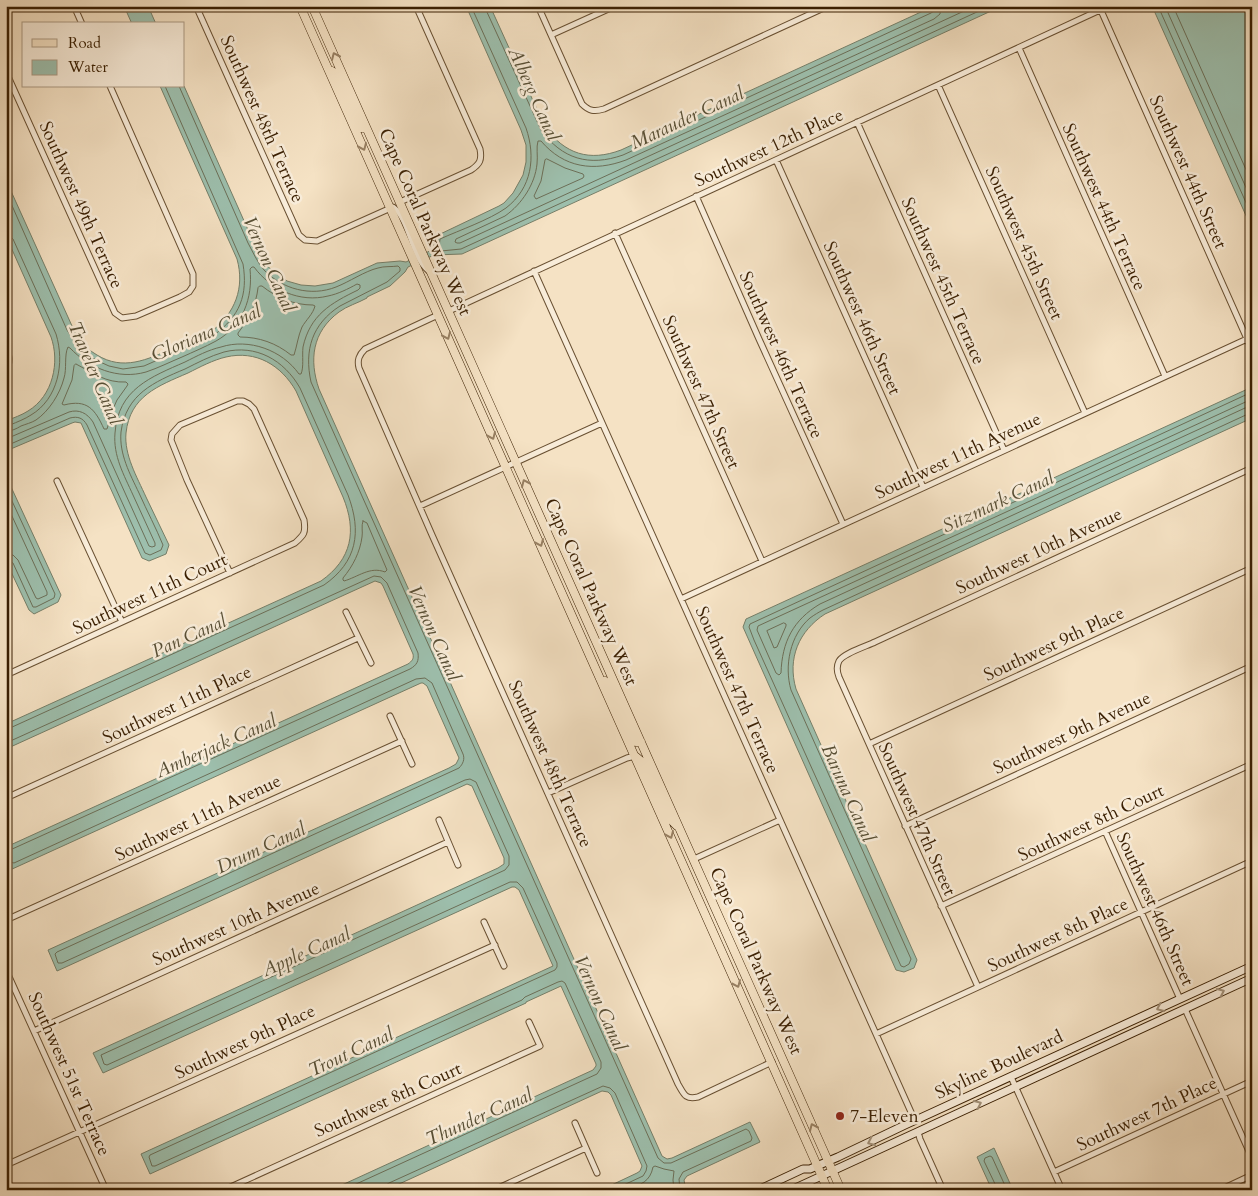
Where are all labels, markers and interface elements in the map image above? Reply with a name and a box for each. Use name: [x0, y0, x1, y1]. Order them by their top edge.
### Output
legend: [22, 22, 185, 88]
street label: Southwest 48th Terrace: [214, 31, 310, 207]
text: Road: [68, 33, 101, 53]
water label: Alberg Canal: [501, 42, 567, 146]
one-way arrow: [330, 52, 341, 61]
text: Water: [67, 57, 109, 77]
water label: Marauder Canal: [626, 80, 749, 156]
street label: Southwest 44th Street: [1143, 91, 1233, 253]
street label: Southwest 12th Place: [691, 103, 847, 193]
street label: Southwest 49th Terrace: [33, 117, 129, 293]
street label: Southwest 44th Terrace: [1056, 119, 1152, 295]
street label: Cape Coral Parkway West: [372, 124, 478, 320]
one-way arrow: [356, 142, 367, 151]
street label: Southwest 45th Street: [979, 162, 1069, 324]
street label: Southwest 45th Terrace: [895, 193, 991, 369]
water label: Vernon Canal: [236, 212, 302, 317]
street label: Southwest 46th Street: [817, 237, 907, 399]
street label: Southwest 46th Terrace: [733, 267, 829, 443]
water label: Gloriana Canal: [147, 298, 266, 368]
street label: Southwest 47th Street: [656, 311, 746, 473]
water label: Traveler Canal: [62, 317, 129, 429]
one-way arrow: [441, 331, 452, 340]
street label: Southwest 11th Avenue: [871, 407, 1045, 505]
one-way arrow: [486, 431, 497, 440]
water label: Sitzmark Canal: [938, 464, 1059, 539]
one-way arrow: [521, 479, 532, 488]
street label: Cape Coral Parkway West: [538, 494, 644, 690]
street label: Southwest 10th Avenue: [952, 502, 1126, 600]
one-way arrow: [533, 538, 544, 547]
street label: Southwest 11th Court: [69, 547, 232, 641]
water label: Vernon Canal: [401, 581, 467, 686]
street label: Southwest 9th Place: [980, 600, 1128, 688]
street label: Southwest 47th Terrace: [689, 602, 785, 778]
water label: Pan Canal: [147, 608, 231, 664]
street label: Southwest 11th Place: [99, 660, 255, 750]
street label: Southwest 48th Terrace: [502, 676, 598, 852]
street label: Southwest 9th Avenue: [989, 685, 1155, 781]
water label: Amberjack Canal: [150, 707, 281, 785]
street label: Southwest 47th Street: [872, 738, 962, 900]
water label: Baruna Canal: [815, 740, 882, 847]
street label: Southwest 11th Avenue: [111, 769, 285, 867]
street label: Southwest 8th Court: [1014, 778, 1168, 868]
water label: Drum Canal: [212, 816, 311, 880]
street label: Southwest 46th Street: [1110, 828, 1200, 990]
one-way arrow: [664, 830, 675, 839]
street label: Cape Coral Parkway West: [703, 863, 809, 1059]
street label: Southwest 10th Avenue: [148, 876, 324, 972]
street label: Southwest 8th Place: [984, 891, 1132, 979]
water label: Apple Canal: [257, 921, 355, 984]
water label: Vernon Canal: [567, 951, 633, 1056]
one-way arrow: [730, 979, 741, 988]
street label: Southwest 51st Terrace: [22, 988, 116, 1160]
one-way arrow: [1216, 988, 1225, 999]
street label: Southwest 9th Place: [171, 998, 319, 1086]
one-way arrow: [1156, 1002, 1165, 1012]
water label: Trout Canal: [304, 1021, 398, 1083]
street label: Skyline Boulevard: [931, 1024, 1067, 1106]
street label: Southwest 8th Court: [310, 1056, 466, 1144]
street label: Southwest 7th Place: [1073, 1070, 1221, 1158]
water label: Thunder Canal: [421, 1082, 537, 1152]
one-way arrow: [973, 1100, 982, 1111]
place label: 7-Eleven: [850, 1104, 919, 1129]
marker: 7-Eleven: [834, 1110, 846, 1122]
one-way arrow: [809, 1123, 819, 1131]
one-way arrow: [867, 1136, 876, 1147]

